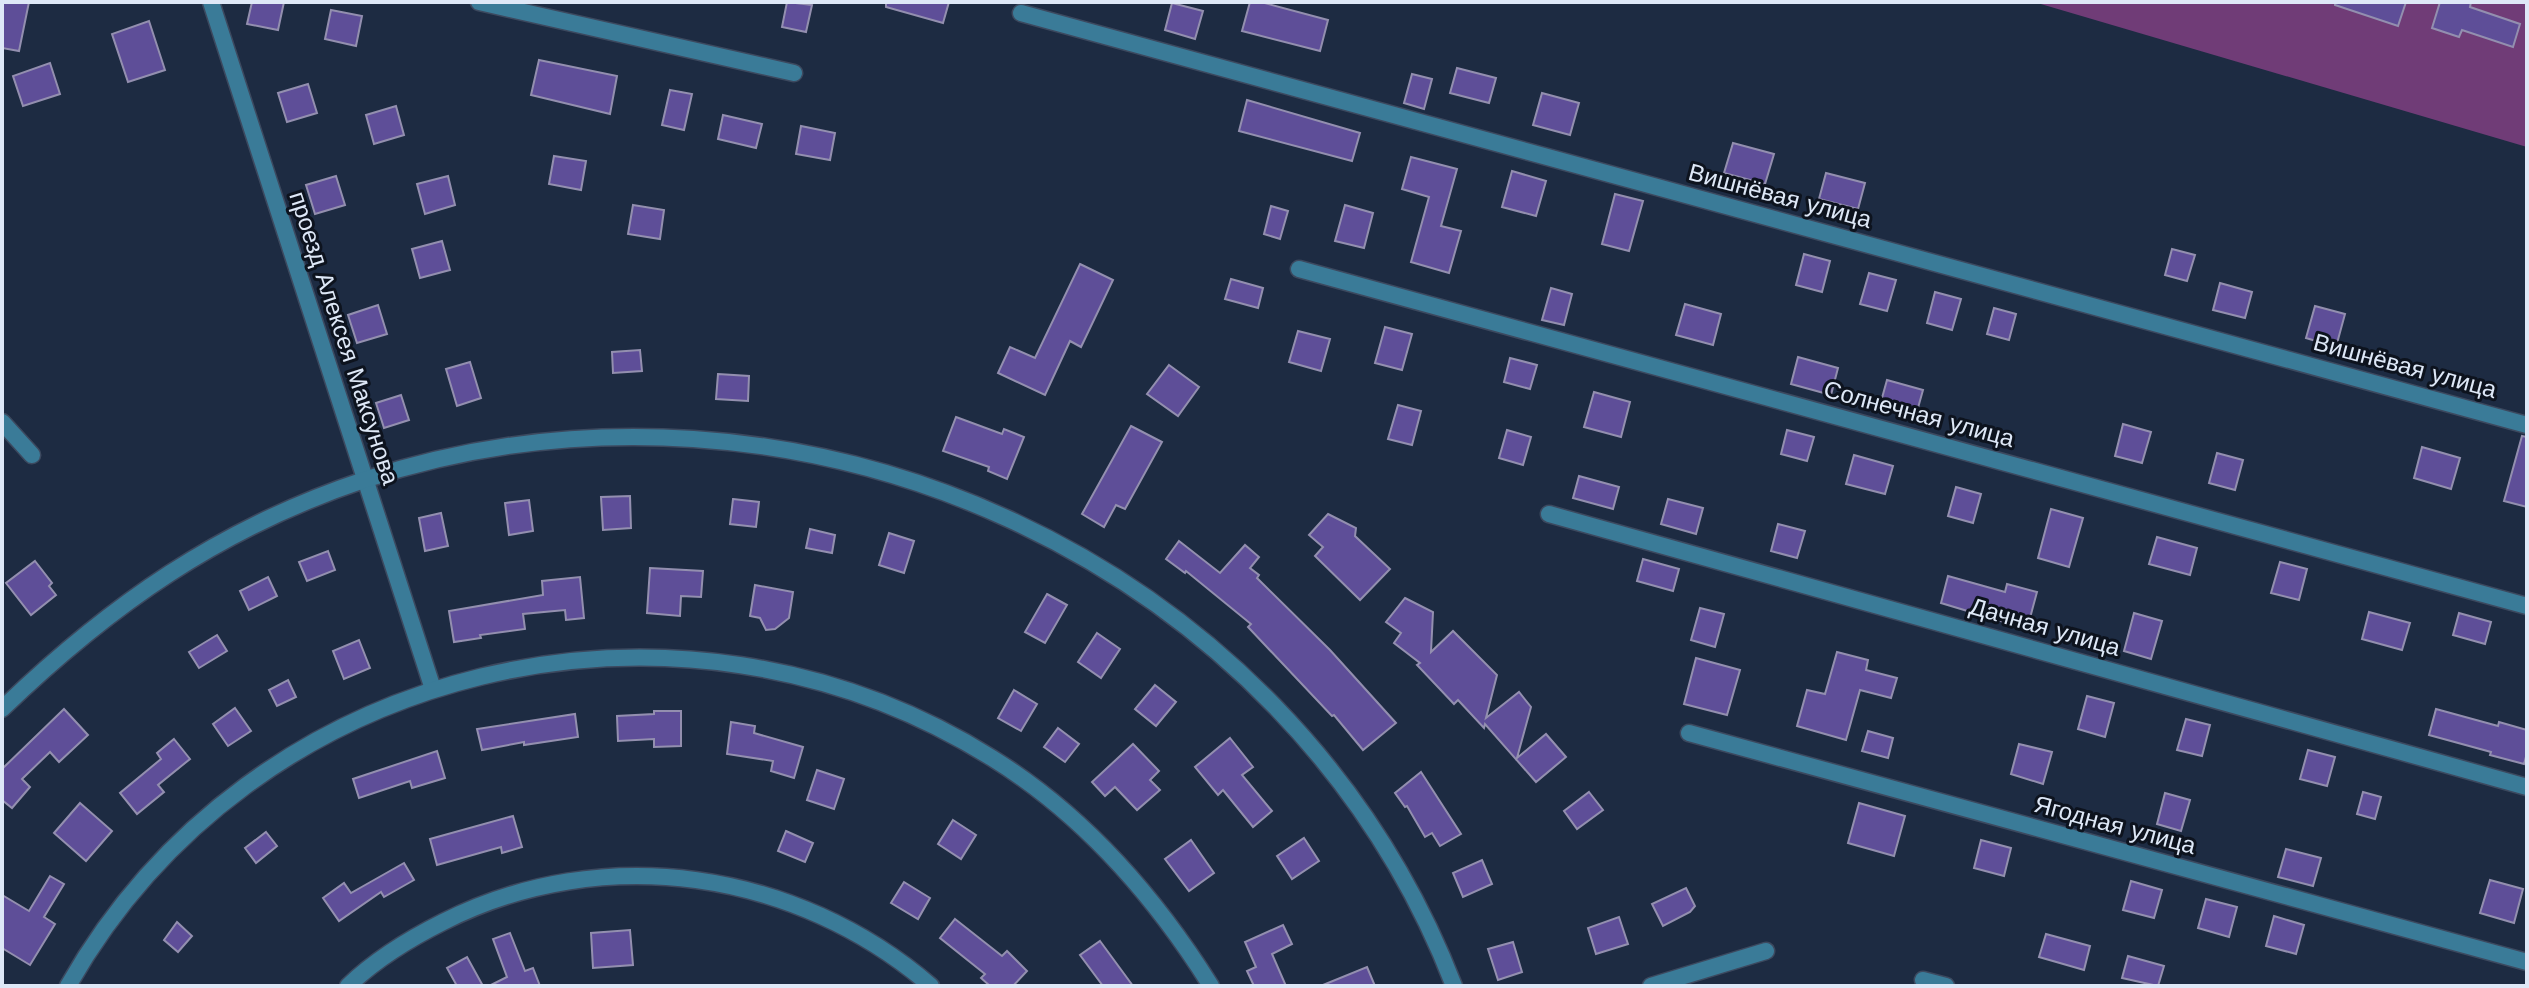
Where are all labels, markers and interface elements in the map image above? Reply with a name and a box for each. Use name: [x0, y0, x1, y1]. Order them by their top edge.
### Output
street label: Вишнёвая улица: [1685, 158, 1875, 234]
street label: проезд Алексея Максунова: [283, 188, 405, 489]
street label: Вишнёвая улица: [2310, 328, 2500, 404]
street label: Солнечная улица: [1821, 375, 2018, 453]
street label: Дачная улица: [1966, 592, 2124, 662]
street label: Ягодная улица: [2031, 790, 2199, 860]

